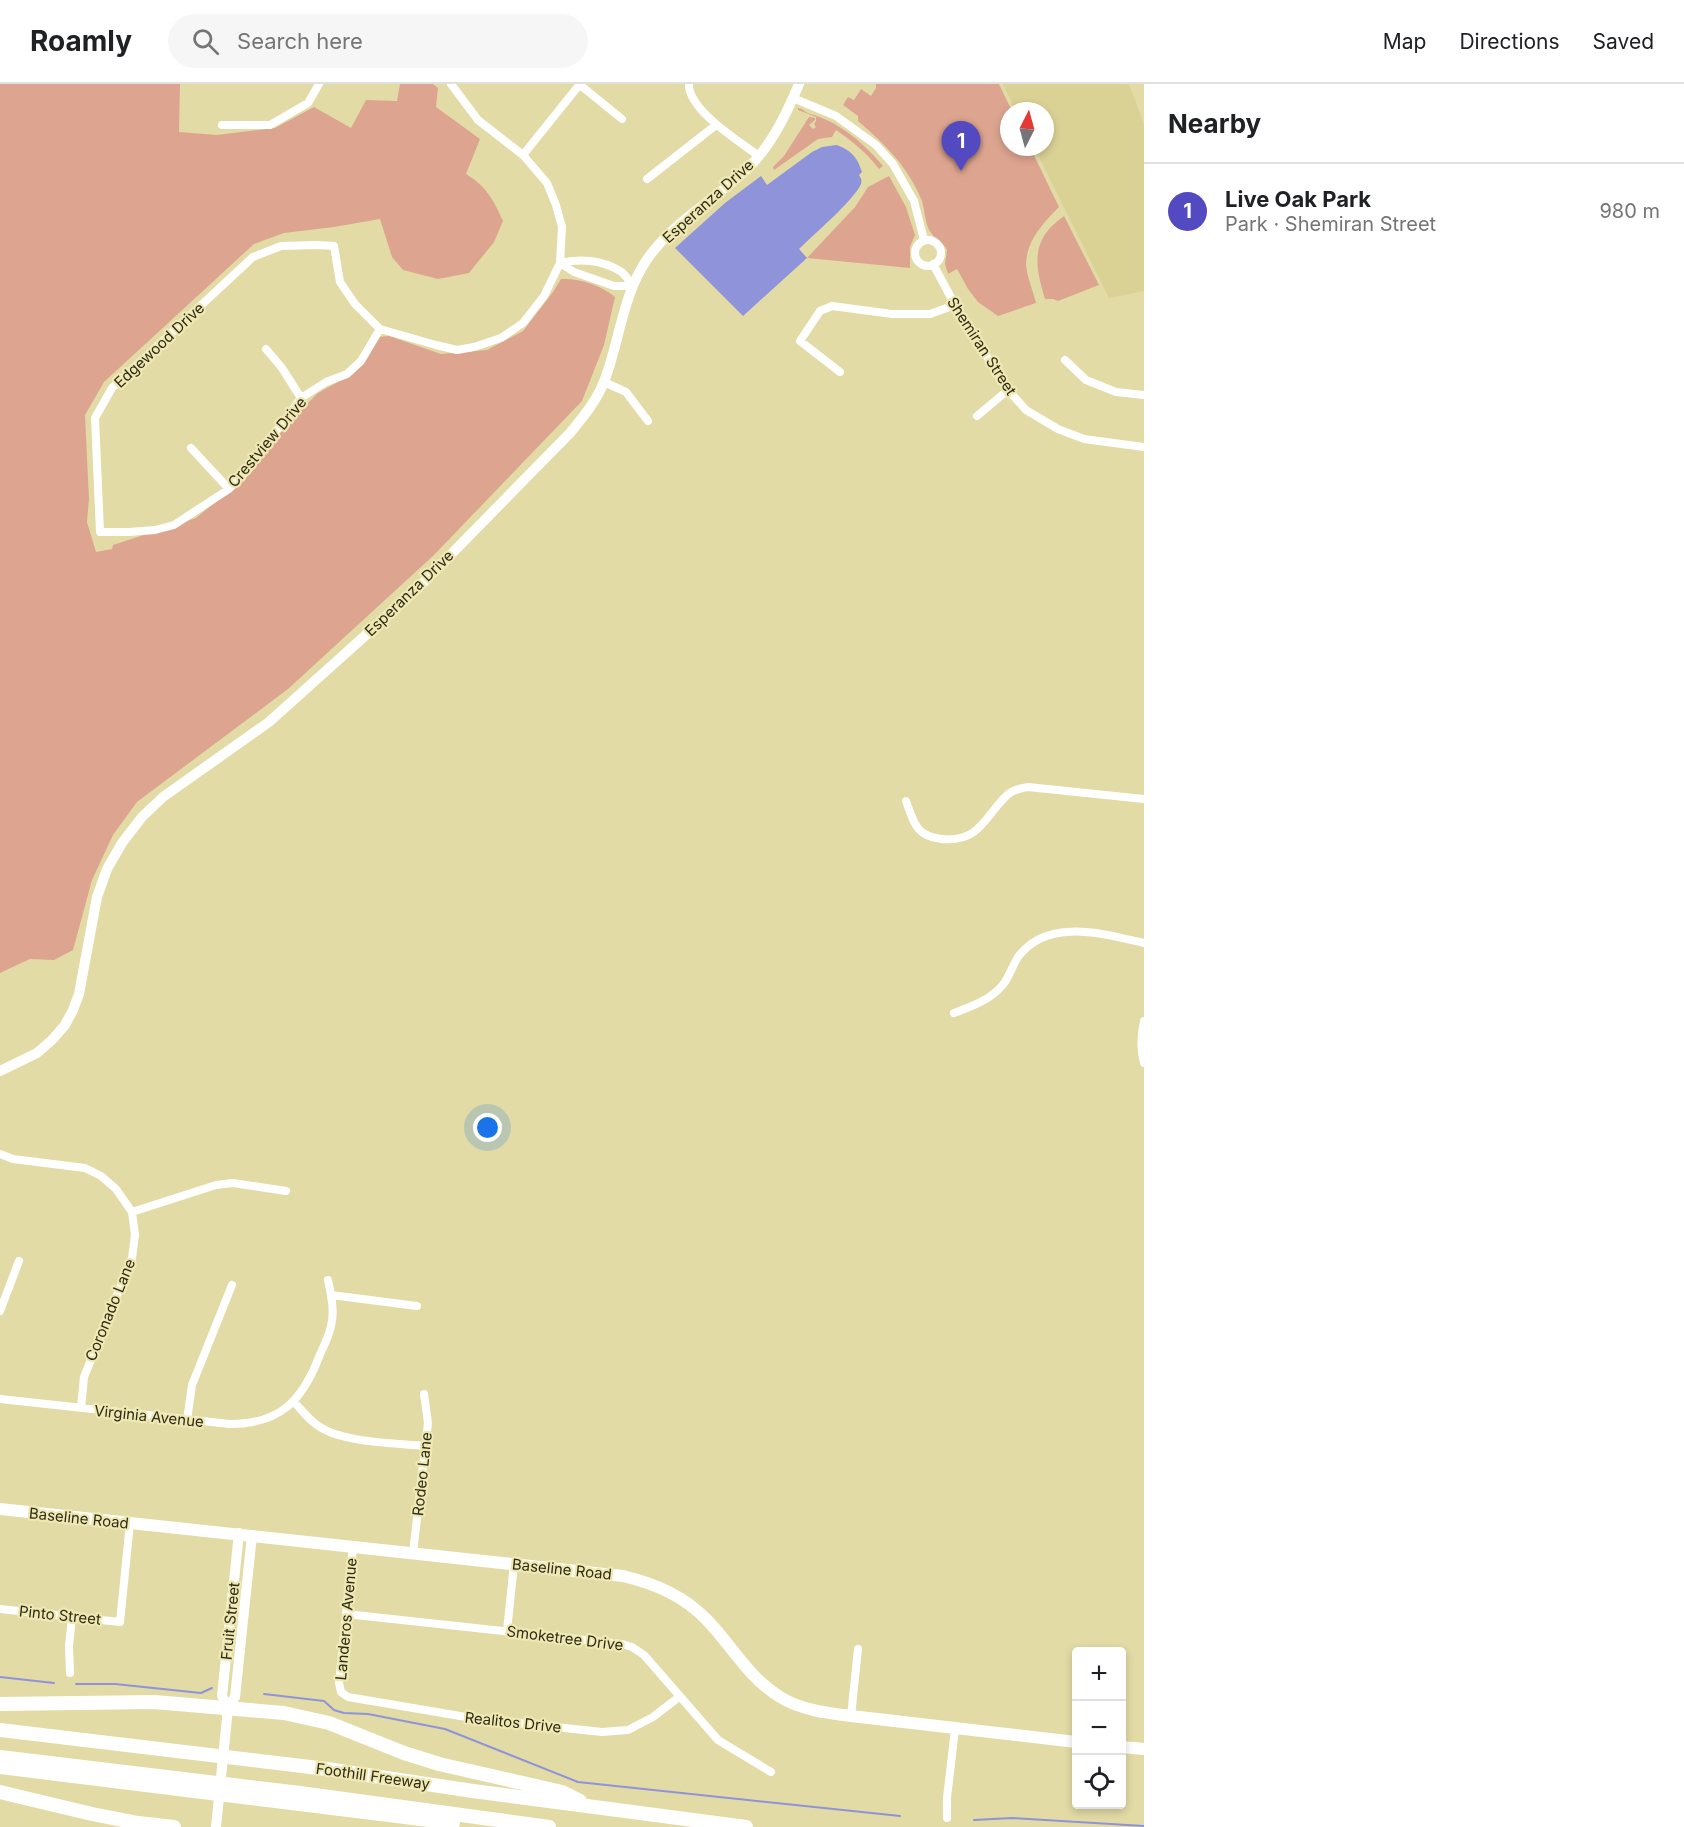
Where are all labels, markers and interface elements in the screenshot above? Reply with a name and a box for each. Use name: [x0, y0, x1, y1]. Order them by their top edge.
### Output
search box: [168, 14, 588, 68]
text: Roamly: [30, 24, 132, 58]
icon: search: [189, 25, 222, 58]
text: Search here: [237, 28, 363, 54]
text: Map: [1383, 29, 1426, 54]
text: Directions: [1459, 29, 1560, 54]
text: Saved: [1593, 29, 1654, 54]
north arrow: [1000, 102, 1054, 156]
text: Nearby: [1168, 108, 1261, 139]
pin: 1: [942, 122, 980, 171]
street label: Esperanza Drive: [659, 155, 757, 247]
text: Live Oak Park: [1225, 186, 1371, 212]
text: 1: [1183, 199, 1192, 223]
text: 980 m: [1599, 199, 1660, 223]
text: Park · Shemiran Street: [1225, 212, 1436, 236]
street label: Shemiran Street: [943, 293, 1021, 399]
street label: Edgewood Drive: [110, 298, 208, 392]
street label: Crestview Drive: [224, 393, 310, 491]
street label: Esperanza Drive: [361, 546, 457, 640]
your location: [473, 1113, 502, 1142]
street label: Coronado Lane: [81, 1256, 139, 1364]
street label: Virginia Avenue: [93, 1401, 205, 1431]
street label: Rodeo Lane: [408, 1431, 436, 1517]
street label: Baseline Road: [28, 1503, 130, 1533]
street label: Baseline Road: [511, 1554, 613, 1584]
street label: Landeros Avenue: [331, 1557, 361, 1681]
street label: Fruit Street: [216, 1581, 244, 1661]
street label: Pinto Street: [18, 1601, 102, 1629]
street label: Smoketree Drive: [505, 1621, 625, 1655]
map controls: [1072, 1647, 1126, 1809]
button: +: [1072, 1647, 1126, 1701]
button: −: [1072, 1701, 1126, 1755]
street label: Realitos Drive: [464, 1707, 562, 1737]
button: locate: [1072, 1755, 1126, 1809]
street label: Foothill Freeway: [315, 1759, 432, 1793]

